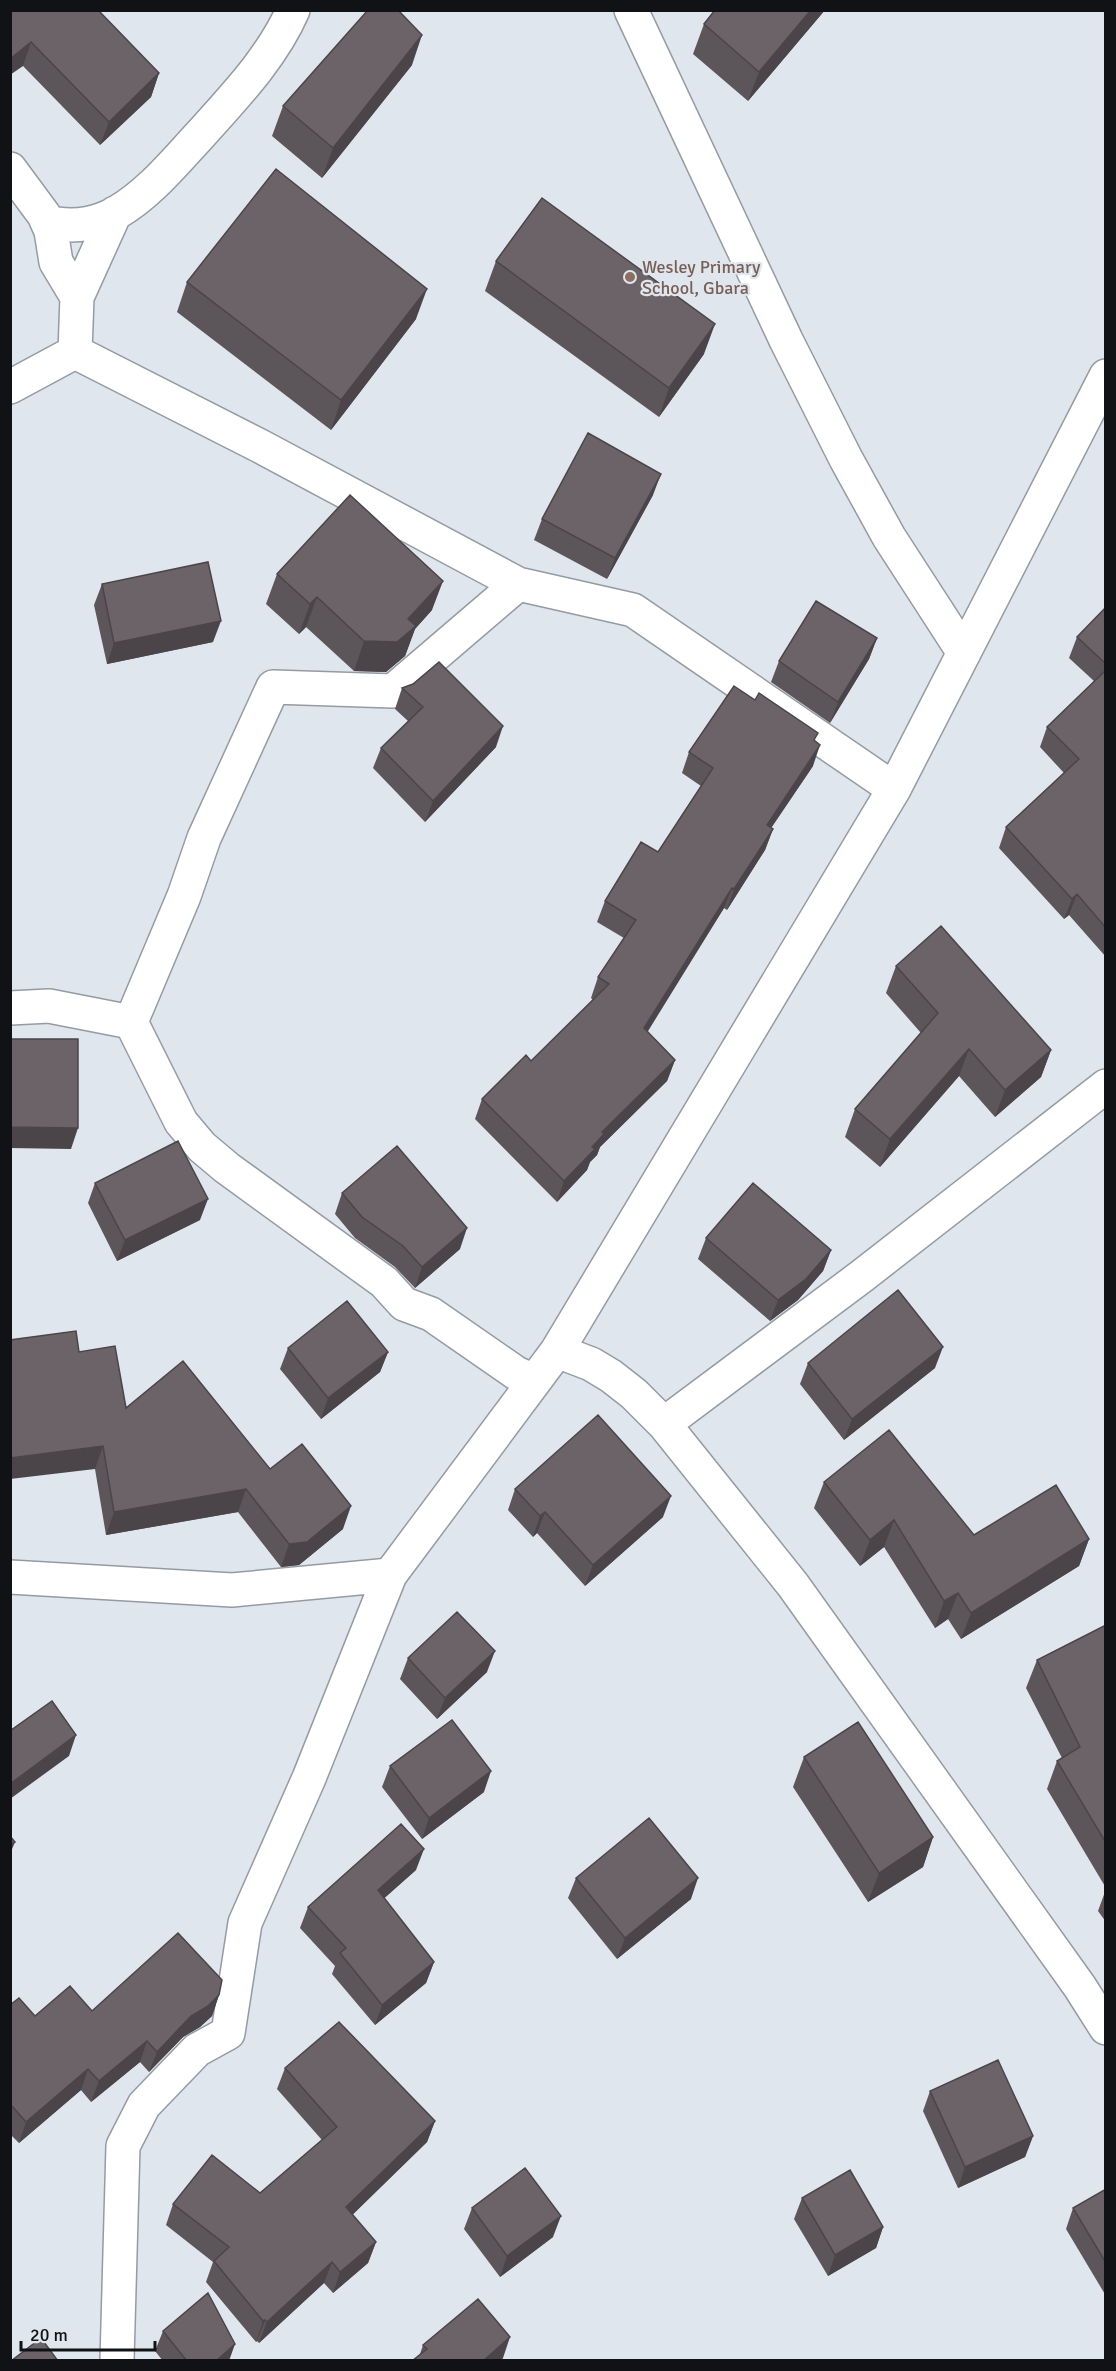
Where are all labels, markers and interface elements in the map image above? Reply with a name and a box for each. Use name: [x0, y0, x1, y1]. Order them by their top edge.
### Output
place label: Wesley Primary School, Gbara: [642, 256, 761, 299]
marker: Wesley Primary School, Gbara: [623, 270, 637, 284]
scale bar: [21, 2314, 154, 2352]
text: 20 m: [30, 2324, 68, 2346]

